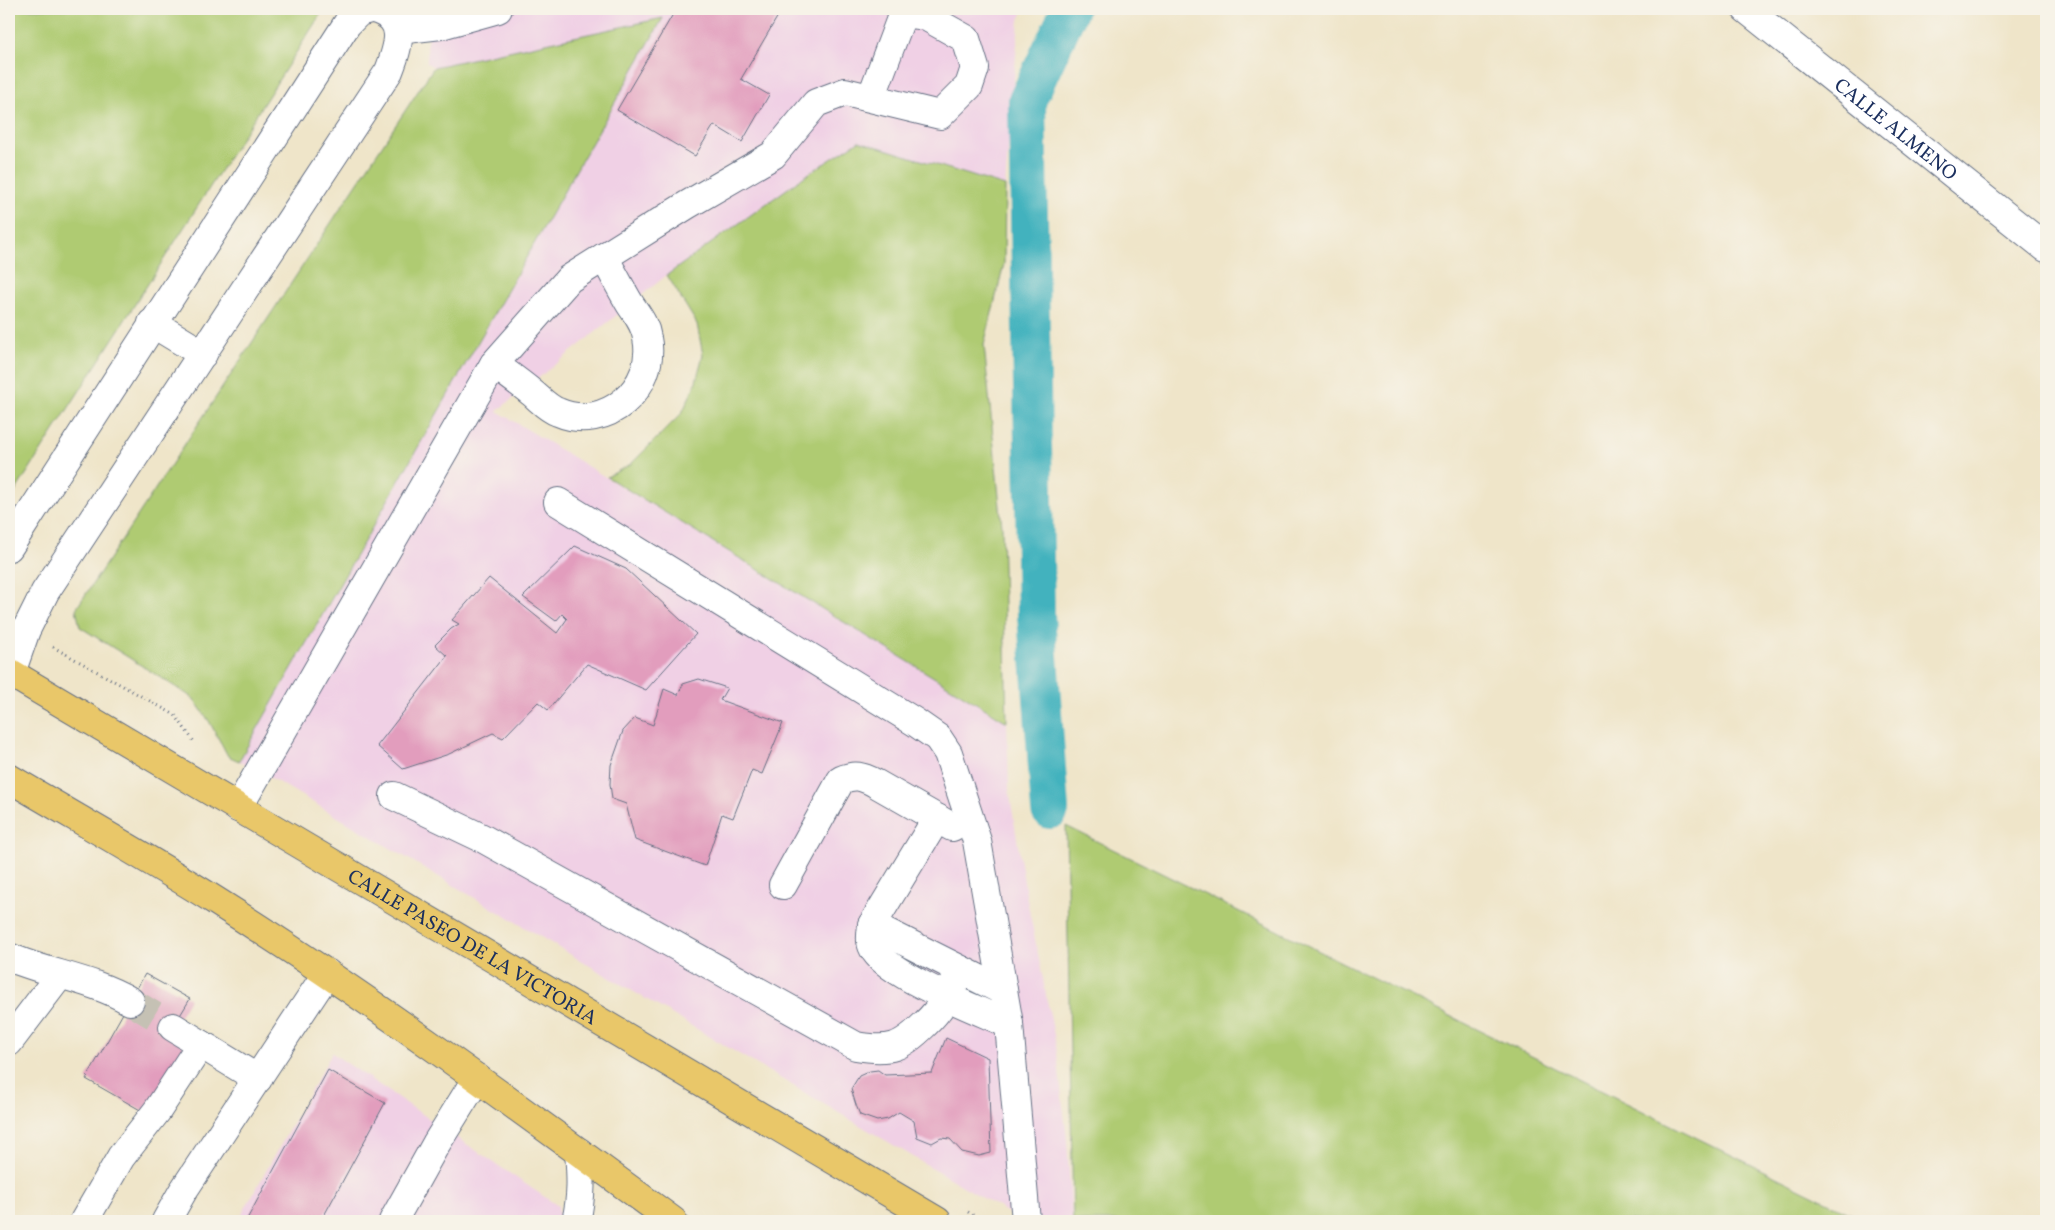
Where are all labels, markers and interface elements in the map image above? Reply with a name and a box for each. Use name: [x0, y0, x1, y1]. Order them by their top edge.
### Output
street label: CALLE ALMENO: [1827, 72, 1963, 188]
street label: CALLE PASEO DE LA VICTORIA: [342, 863, 602, 1033]

